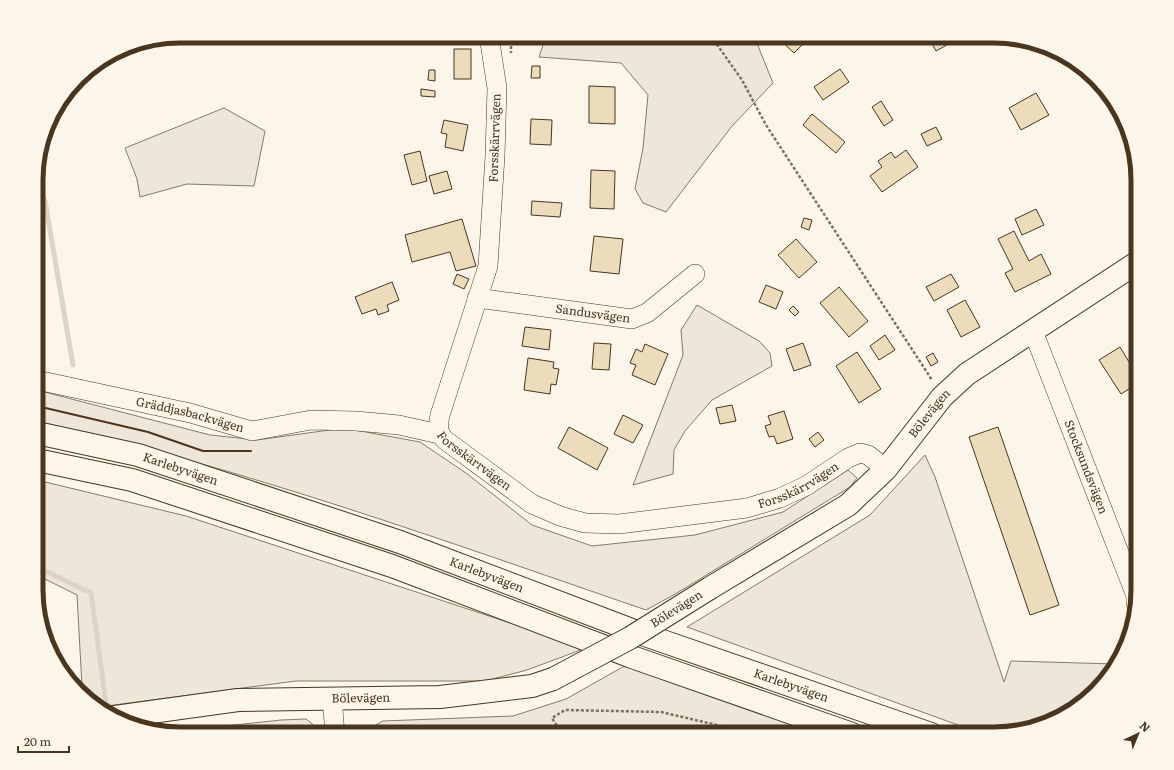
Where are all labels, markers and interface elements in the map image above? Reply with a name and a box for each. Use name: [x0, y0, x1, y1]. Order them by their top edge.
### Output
street label: Forsskärrvägen: [483, 93, 505, 183]
street label: Sandusvägen: [555, 299, 632, 327]
street label: Bölevägen: [903, 384, 954, 441]
street label: Gräddjasbackvägen: [134, 392, 247, 436]
street label: Stocksundsvägen: [1060, 417, 1113, 516]
street label: Forsskärrvägen: [433, 427, 516, 494]
street label: Karlebyvägen: [141, 447, 221, 489]
street label: Forsskärrvägen: [755, 457, 842, 512]
street label: Karlebyvägen: [447, 552, 527, 596]
street label: Bölevägen: [646, 585, 706, 631]
street label: Karlebyvägen: [751, 663, 831, 706]
street label: Bölevägen: [331, 688, 390, 707]
north arrow: [1118, 714, 1158, 754]
text: N: [1137, 717, 1155, 735]
scale bar: [18, 728, 69, 754]
text: 20 m: [24, 732, 51, 750]

